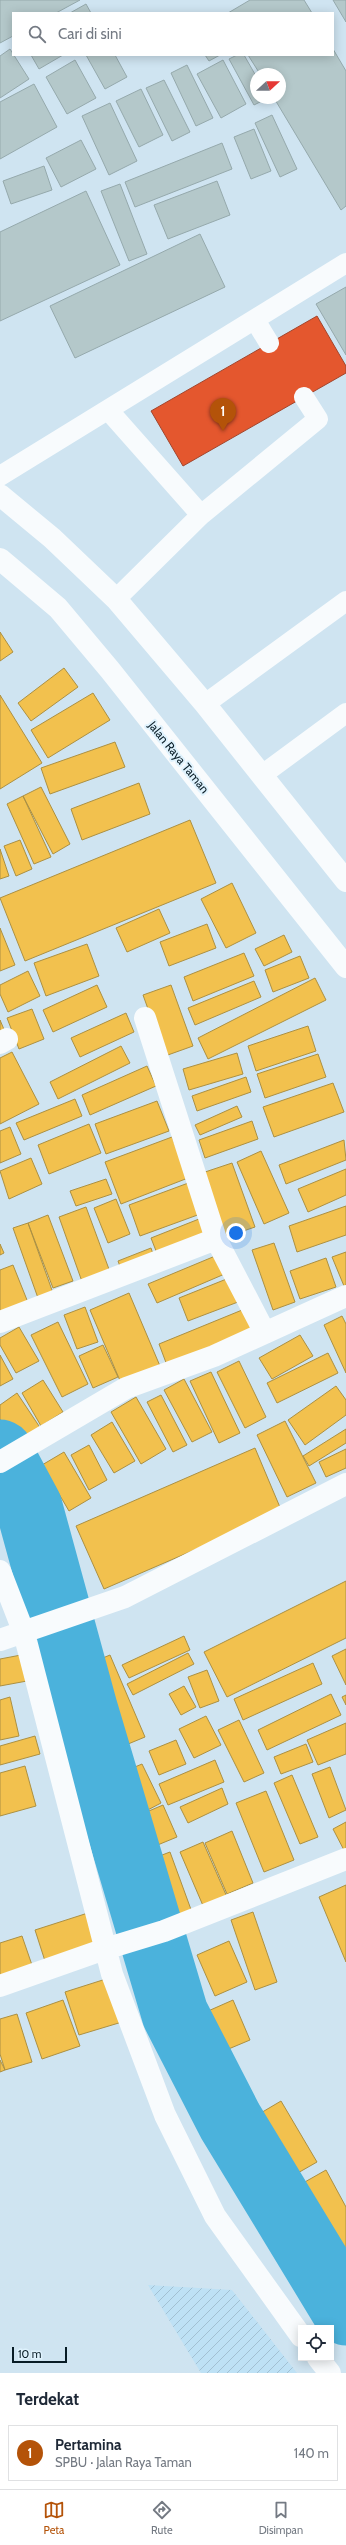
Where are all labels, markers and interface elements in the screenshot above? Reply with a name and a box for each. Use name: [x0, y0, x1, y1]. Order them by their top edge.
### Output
search box: [12, 12, 334, 56]
icon: search: [26, 23, 48, 45]
text: Cari di sini: [58, 25, 122, 43]
north arrow: [250, 68, 286, 104]
pin: 1: [210, 398, 236, 431]
street label: Jalan Raya Taman: [145, 717, 213, 796]
your location: [226, 1223, 246, 1243]
map controls: [298, 2325, 334, 2361]
button: locate: [298, 2325, 334, 2361]
scale bar: [12, 2345, 67, 2364]
text: 10 m: [18, 2347, 41, 2361]
text: Terdekat: [16, 2389, 79, 2409]
text: Pertamina: [55, 2436, 121, 2454]
text: 1: [28, 2445, 32, 2461]
text: 140 m: [294, 2445, 329, 2461]
text: SPBU · Jalan Raya Taman: [55, 2454, 192, 2470]
tab: Peta: [43, 2499, 65, 2537]
tab: Rute: [151, 2499, 173, 2537]
tab: Disimpan: [259, 2499, 303, 2537]

